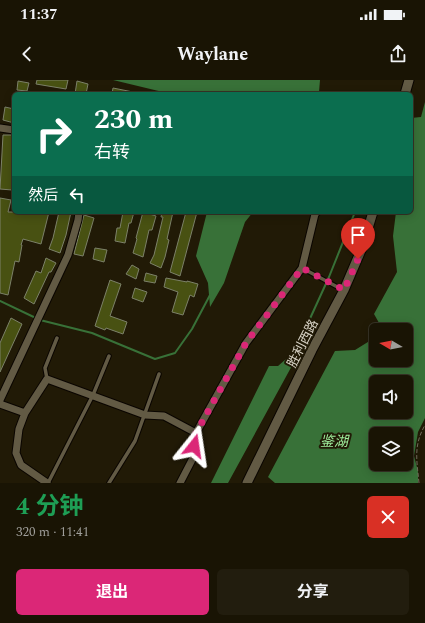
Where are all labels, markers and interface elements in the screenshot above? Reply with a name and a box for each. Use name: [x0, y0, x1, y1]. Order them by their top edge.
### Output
text: 11:37: [20, 3, 58, 26]
text: Waylane: [177, 41, 248, 68]
icon: back: [16, 43, 38, 65]
icon: share: [387, 43, 409, 65]
text: 230 m: [94, 98, 173, 141]
icon: right: [28, 108, 80, 160]
text: 右转: [94, 139, 130, 166]
text: 然后: [28, 184, 58, 207]
icon: left: [66, 184, 88, 206]
pin: [341, 218, 375, 259]
icon: arrive: [347, 224, 369, 246]
street label: 胜利西路: [282, 316, 324, 371]
north arrow: [369, 323, 413, 367]
map controls: [369, 323, 413, 471]
button: sound: [369, 375, 413, 419]
position arrow: [173, 425, 215, 467]
button: layers: [369, 427, 413, 471]
water label: 鉴湖: [320, 431, 350, 452]
text: 4 分钟: [16, 489, 83, 525]
button: close: [367, 496, 409, 538]
text: 320 m · 11:41: [16, 522, 89, 542]
button: 退出: [16, 569, 209, 615]
button: 分享: [217, 569, 409, 615]

